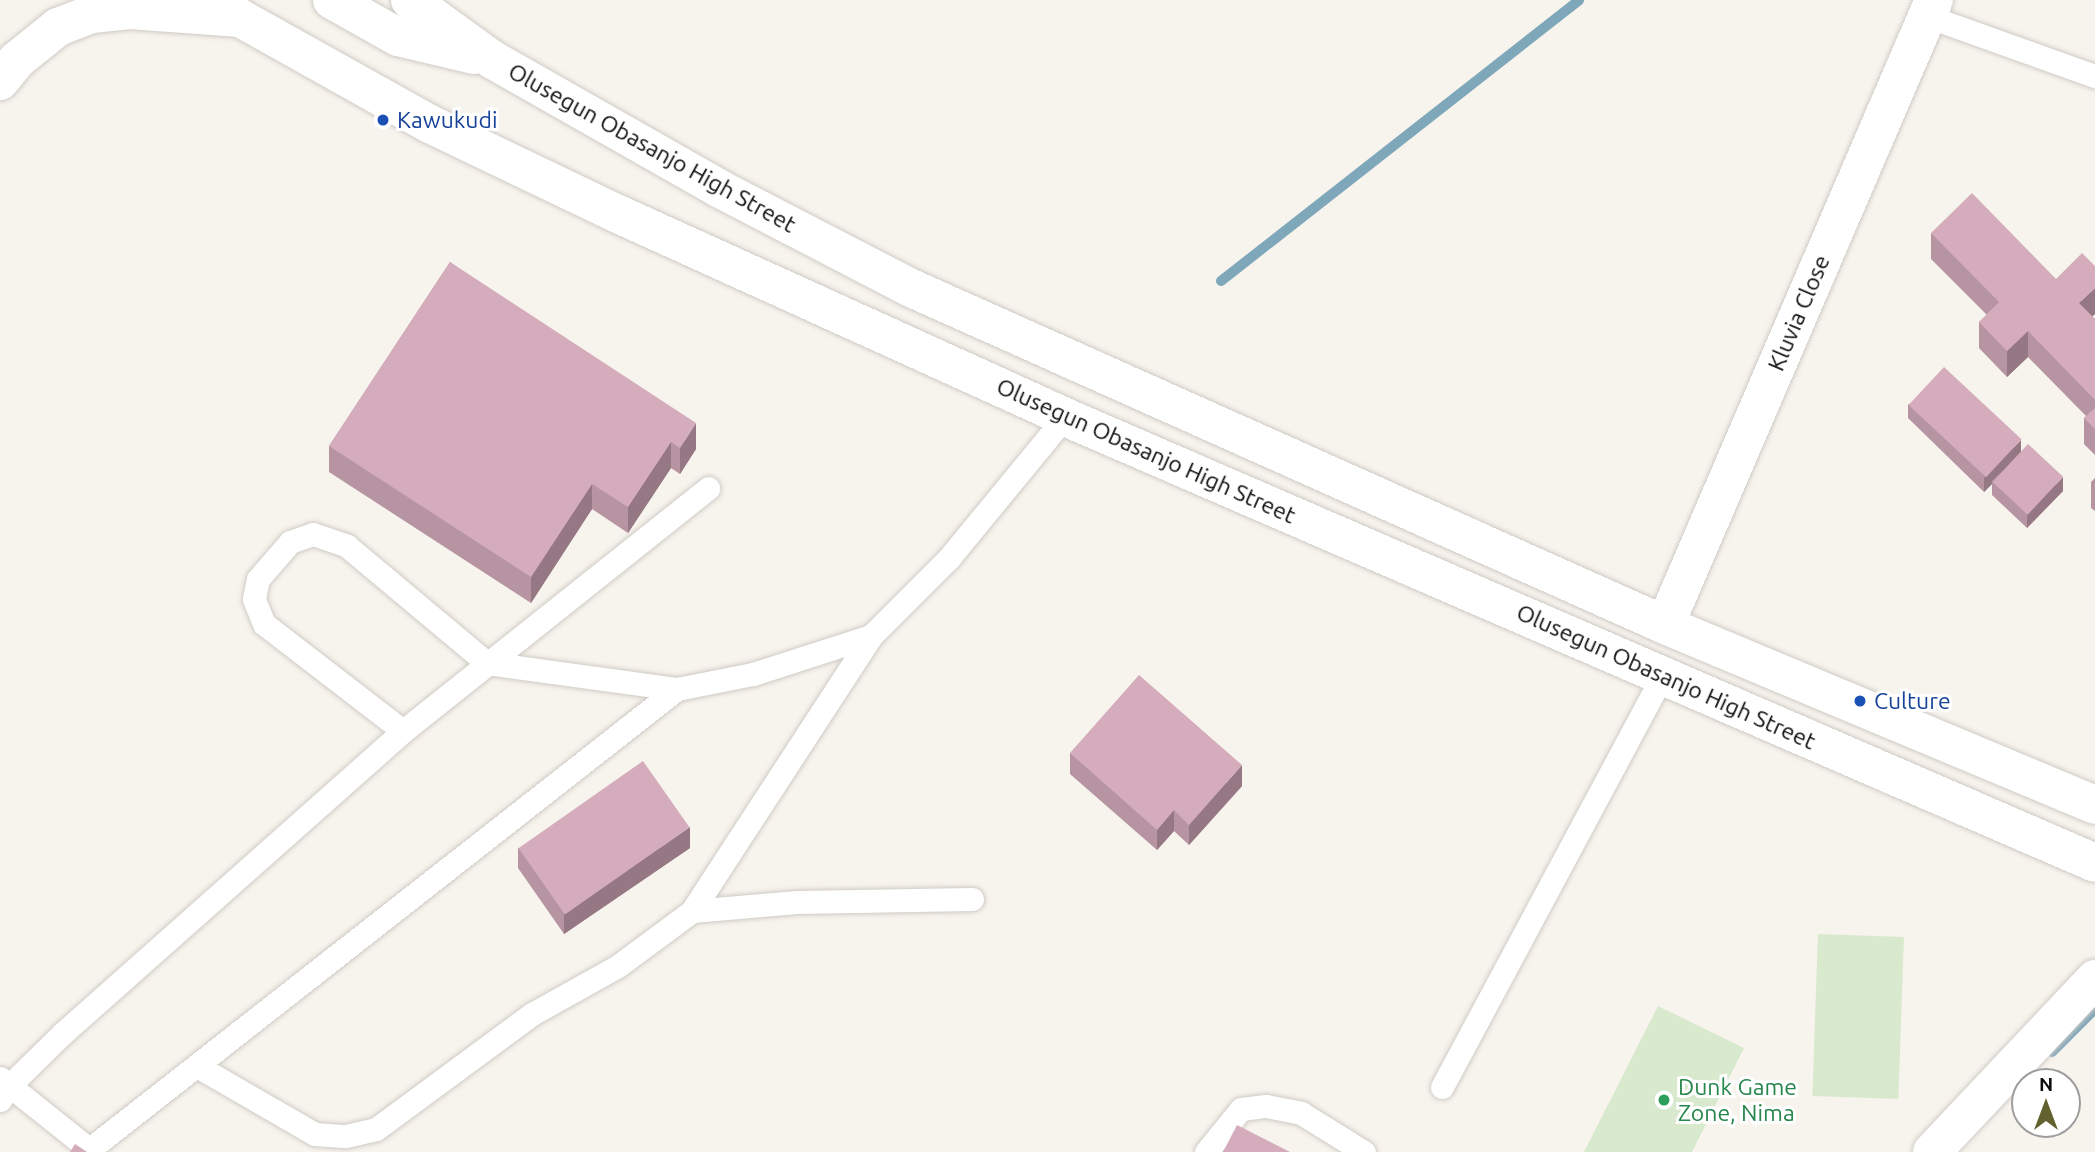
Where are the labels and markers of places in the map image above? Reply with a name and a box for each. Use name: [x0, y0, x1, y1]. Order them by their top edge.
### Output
place label: Kawukudi: [397, 106, 498, 134]
marker: Kawukudi: [375, 112, 391, 128]
place label: Culture: [1874, 687, 1951, 715]
marker: Culture: [1852, 693, 1868, 709]
place label: Dunk Game Zone, Nima: [1678, 1073, 1797, 1127]
marker: Dunk Game Zone, Nima: [1656, 1092, 1672, 1108]

